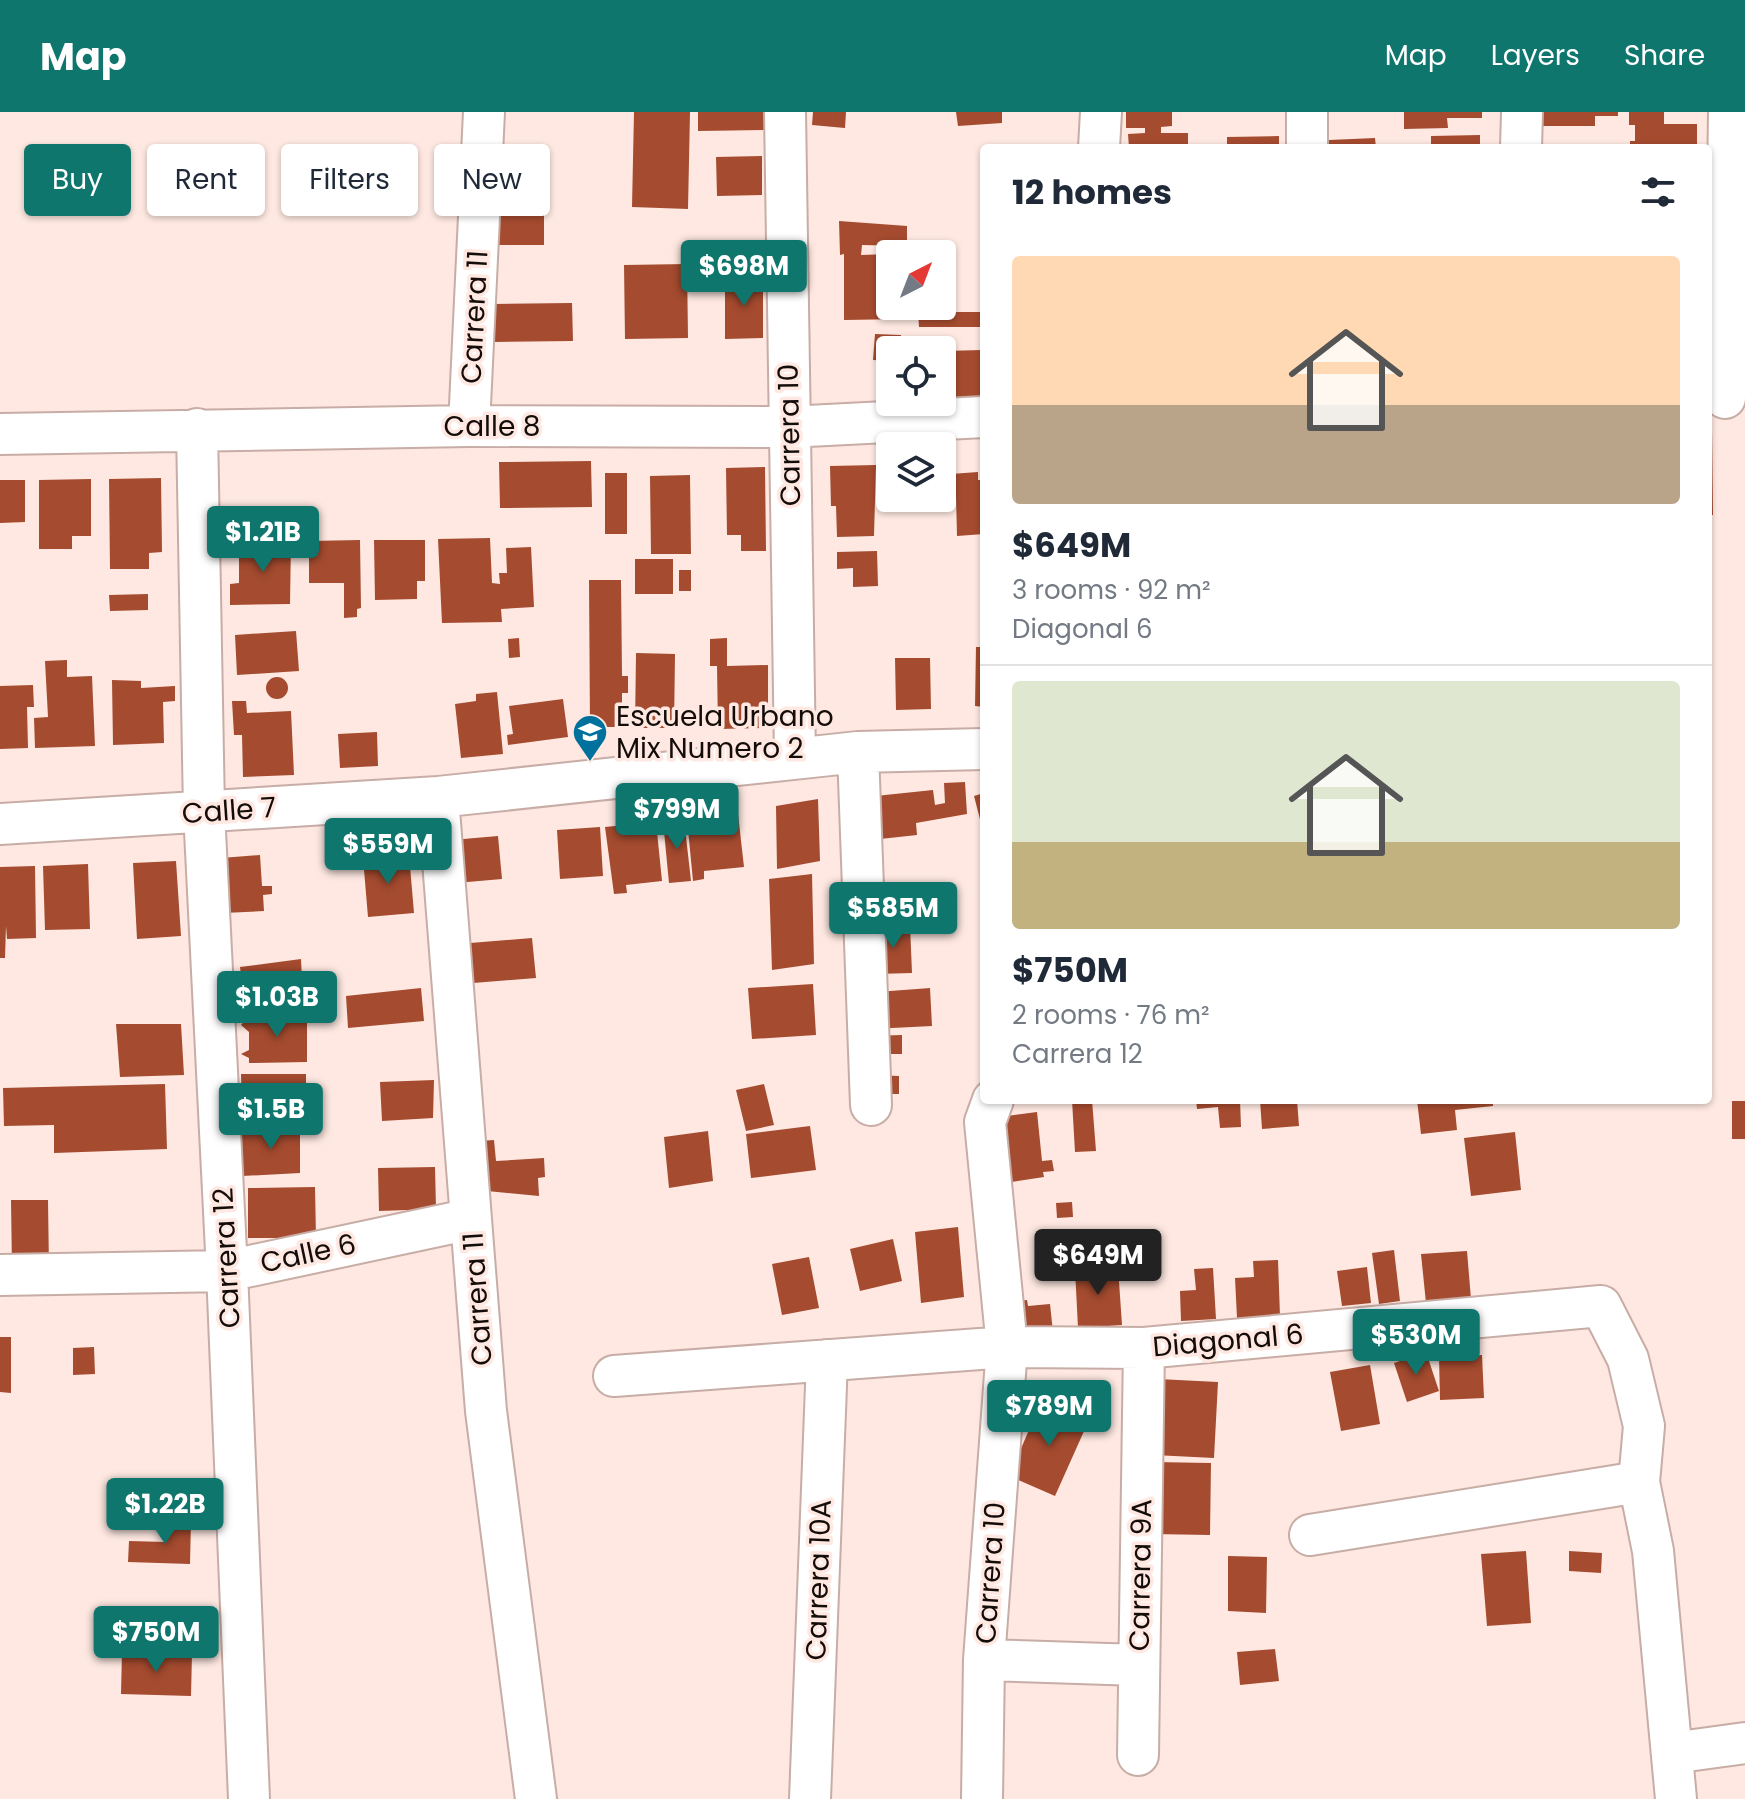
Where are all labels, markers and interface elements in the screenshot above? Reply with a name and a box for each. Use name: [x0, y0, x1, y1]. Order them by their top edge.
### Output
text: Map: [40, 30, 127, 83]
text: Map: [1385, 36, 1447, 75]
text: Layers: [1491, 36, 1580, 75]
text: Share: [1624, 36, 1705, 75]
chip: Buy: [24, 144, 131, 216]
chip: Rent: [147, 144, 265, 216]
chip: Filters: [281, 144, 418, 216]
chip: New: [434, 144, 550, 216]
text: 12 homes: [1012, 168, 1172, 216]
icon: filters: [1636, 170, 1680, 214]
pin: $698M: [688, 240, 800, 308]
north arrow: [876, 240, 956, 320]
map controls: [876, 240, 956, 512]
text: $698M: [699, 248, 789, 284]
street label: Carrera 11: [452, 249, 497, 385]
icon: home: [1274, 308, 1418, 452]
button: locate: [876, 336, 956, 416]
street label: Carrera 10: [769, 364, 810, 506]
street label: Calle 8: [444, 407, 540, 446]
button: layers: [876, 432, 956, 512]
pin: $1.21B: [198, 506, 328, 574]
text: $1.21B: [225, 514, 301, 550]
text: $649M: [1012, 521, 1131, 569]
text: 3 rooms · 92 m²: [1012, 572, 1211, 608]
text: Diagonal 6: [1012, 611, 1153, 647]
place label: Escuela Urbano Mix Numero 2: [616, 697, 834, 768]
school or university icon: Escuela Urbano Mix Numero 2: [571, 713, 609, 763]
icon: home: [1274, 733, 1418, 877]
pin: $799M: [621, 783, 733, 851]
street label: Calle 7: [181, 788, 278, 833]
text: $799M: [634, 791, 720, 827]
pin: $559M: [332, 818, 444, 886]
text: $559M: [343, 826, 433, 862]
pin: $585M: [837, 882, 949, 950]
text: $585M: [847, 890, 939, 926]
text: $750M: [1012, 946, 1128, 994]
pin: $1.03B: [212, 971, 342, 1039]
text: $1.03B: [235, 979, 319, 1015]
text: 2 rooms · 76 m²: [1012, 997, 1210, 1033]
text: Carrera 12: [1012, 1036, 1143, 1072]
pin: $1.5B: [215, 1083, 327, 1151]
text: $1.5B: [237, 1091, 305, 1127]
street label: Carrera 12: [203, 1187, 250, 1329]
street label: Calle 6: [257, 1224, 360, 1283]
pin: $649M: [1042, 1229, 1154, 1297]
street label: Carrera 11: [453, 1231, 502, 1367]
text: $649M: [1052, 1237, 1144, 1273]
pin: $530M: [1360, 1309, 1472, 1377]
street label: Diagonal 6: [1151, 1314, 1305, 1367]
text: $530M: [1371, 1317, 1461, 1353]
pin: $789M: [993, 1380, 1105, 1448]
text: $789M: [1005, 1388, 1093, 1424]
pin: $1.22B: [100, 1478, 230, 1546]
text: $1.22B: [124, 1486, 206, 1522]
street label: Carrera 10A: [796, 1499, 841, 1661]
street label: Carrera 9A: [1120, 1499, 1161, 1651]
street label: Carrera 10: [966, 1501, 1015, 1645]
pin: $750M: [100, 1606, 212, 1674]
text: $750M: [112, 1614, 200, 1650]

